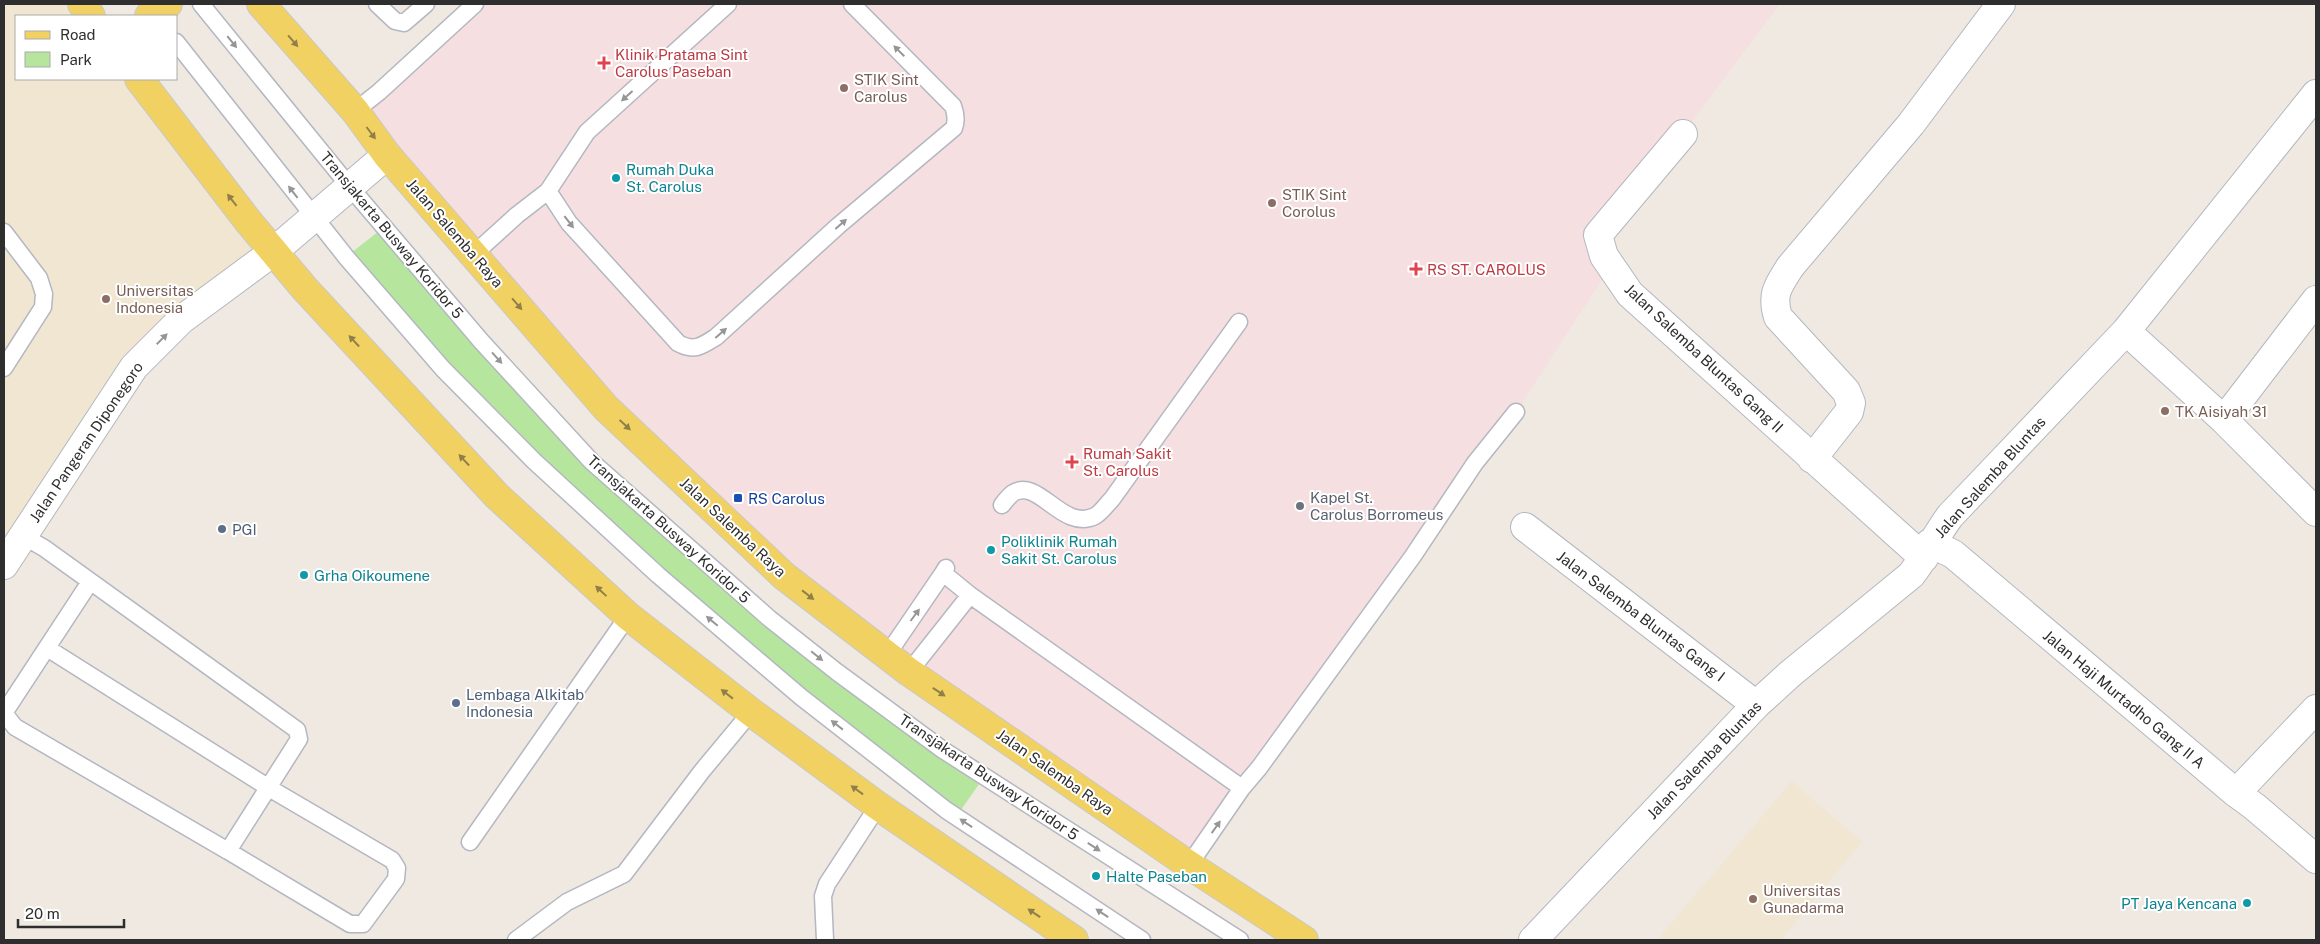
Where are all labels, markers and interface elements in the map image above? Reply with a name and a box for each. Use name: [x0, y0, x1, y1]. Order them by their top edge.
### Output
legend: [15, 15, 178, 80]
text: Road: [60, 26, 96, 43]
one-way arrow: [287, 34, 299, 46]
one-way arrow: [226, 35, 237, 48]
one-way arrow: [893, 45, 905, 57]
place label: Klinik Pratama Sint Carolus Paseban: [615, 46, 748, 80]
text: Park: [60, 51, 92, 68]
marker: Klinik Pratama Sint Carolus Paseban: [597, 56, 611, 70]
place label: STIK Sint Carolus: [854, 71, 919, 105]
marker: STIK Sint Carolus: [838, 82, 850, 94]
one-way arrow: [622, 90, 634, 102]
one-way arrow: [365, 126, 376, 139]
street label: Transjakarta Busway Koridor 5: [317, 148, 467, 322]
place label: Rumah Duka St. Carolus: [626, 161, 714, 195]
marker: Rumah Duka St. Carolus: [610, 172, 622, 184]
street label: Jalan Salemba Raya: [403, 175, 507, 291]
one-way arrow: [288, 185, 298, 199]
place label: STIK Sint Corolus: [1282, 186, 1347, 220]
one-way arrow: [227, 193, 237, 207]
marker: STIK Sint Corolus: [1266, 197, 1278, 209]
one-way arrow: [564, 216, 575, 229]
one-way arrow: [835, 218, 847, 230]
place label: RS ST. CAROLUS: [1427, 261, 1546, 278]
marker: RS ST. CAROLUS: [1409, 262, 1423, 276]
street label: Jalan Salemba Bluntas Gang II: [1621, 280, 1787, 436]
place label: Universitas Indonesia: [116, 282, 194, 316]
marker: Universitas Indonesia: [100, 293, 112, 305]
one-way arrow: [511, 297, 522, 310]
one-way arrow: [714, 327, 726, 339]
one-way arrow: [155, 333, 167, 345]
one-way arrow: [348, 335, 359, 348]
one-way arrow: [491, 352, 502, 365]
street label: Jalan Pangeran Diponegoro: [26, 359, 146, 525]
place label: TK Aisiyah 31: [2175, 403, 2267, 420]
marker: TK Aisiyah 31: [2159, 405, 2171, 417]
street label: Jalan Salemba Bluntas: [1931, 413, 2049, 541]
one-way arrow: [618, 419, 630, 431]
place label: Rumah Sakit St. Carolus: [1083, 445, 1172, 479]
street label: Transjakarta Busway Koridor 5: [584, 452, 754, 606]
one-way arrow: [458, 455, 470, 467]
marker: Rumah Sakit St. Carolus: [1065, 455, 1079, 469]
street label: Jalan Salemba Raya: [677, 474, 789, 580]
place label: Kapel St. Carolus Borromeus: [1310, 489, 1443, 523]
place label: RS Carolus: [748, 490, 825, 507]
marker: RS Carolus: [732, 492, 744, 504]
marker: Kapel St. Carolus Borromeus: [1294, 500, 1306, 512]
place label: PGI: [232, 521, 257, 538]
marker: PGI: [216, 523, 228, 535]
place label: Poliklinik Rumah Sakit St. Carolus: [1001, 533, 1117, 567]
marker: Poliklinik Rumah Sakit St. Carolus: [985, 544, 997, 556]
street label: Jalan Salemba Bluntas Gang I: [1554, 547, 1728, 685]
place label: Grha Oikoumene: [314, 567, 430, 584]
marker: Grha Oikoumene: [298, 569, 310, 581]
one-way arrow: [595, 585, 607, 597]
one-way arrow: [801, 589, 814, 600]
one-way arrow: [910, 608, 920, 622]
one-way arrow: [706, 616, 719, 627]
street label: Jalan Haji Murtadho Gang II A: [2040, 626, 2208, 772]
one-way arrow: [810, 651, 823, 662]
place label: Lembaga Alkitab Indonesia: [466, 686, 584, 720]
one-way arrow: [932, 687, 945, 697]
one-way arrow: [720, 688, 733, 699]
marker: Lembaga Alkitab Indonesia: [450, 697, 462, 709]
street label: Jalan Salemba Bluntas: [1643, 698, 1765, 822]
street label: Transjakarta Busway Koridor 5: [896, 711, 1082, 843]
one-way arrow: [830, 720, 844, 730]
street label: Jalan Salemba Raya: [994, 725, 1116, 819]
one-way arrow: [851, 785, 864, 796]
one-way arrow: [960, 818, 973, 828]
one-way arrow: [1211, 820, 1221, 834]
one-way arrow: [1087, 842, 1101, 852]
place label: Halte Paseban: [1106, 868, 1207, 885]
marker: Halte Paseban: [1090, 870, 1102, 882]
place label: Universitas Gunadarma: [1763, 882, 1844, 916]
marker: Universitas Gunadarma: [1747, 893, 1759, 905]
place label: PT Jaya Kencana: [2121, 895, 2237, 912]
scale bar: [18, 896, 124, 928]
marker: PT Jaya Kencana: [2241, 897, 2253, 909]
text: 20 m: [25, 905, 60, 922]
one-way arrow: [1027, 908, 1041, 918]
one-way arrow: [1095, 908, 1108, 918]

